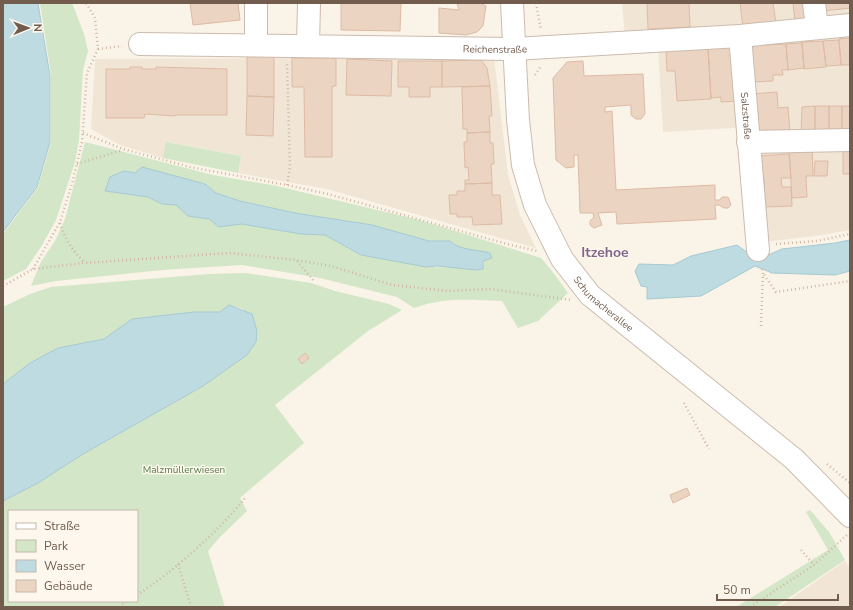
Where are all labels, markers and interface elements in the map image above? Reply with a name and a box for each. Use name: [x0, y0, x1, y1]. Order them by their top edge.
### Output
north arrow: [8, 8, 48, 48]
text: N: [30, 24, 45, 32]
street label: Reichenstraße: [463, 42, 527, 57]
street label: Salzstraße: [737, 91, 755, 140]
district label: Itzehoe: [581, 243, 629, 262]
street label: Schumacherallee: [570, 273, 636, 335]
park label: Malzmüllerwiesen: [143, 463, 225, 477]
legend: [8, 510, 138, 602]
text: Straße: [44, 518, 80, 534]
text: Park: [44, 538, 69, 554]
text: Wasser: [44, 558, 86, 574]
scale bar: [717, 576, 838, 602]
text: Gebäude: [44, 578, 93, 594]
text: 50 m: [723, 582, 751, 598]

